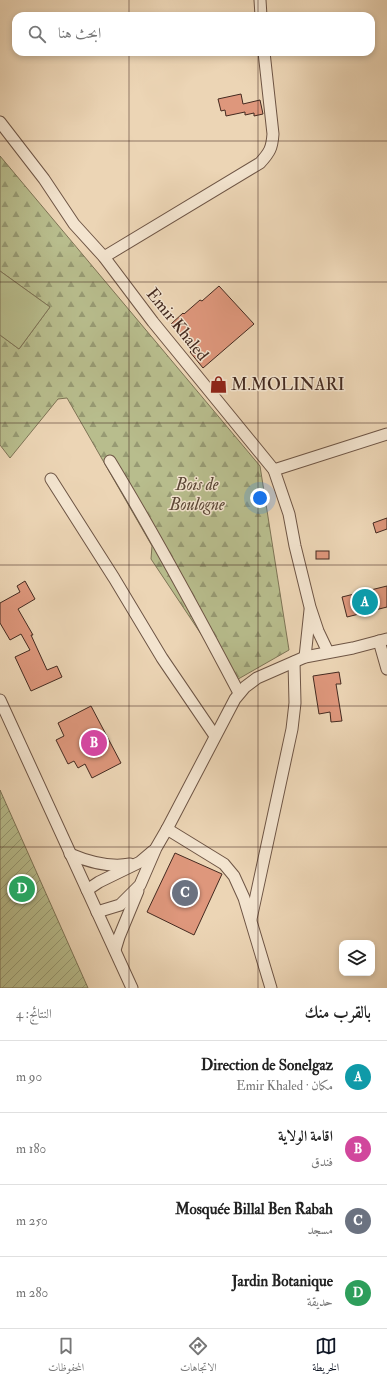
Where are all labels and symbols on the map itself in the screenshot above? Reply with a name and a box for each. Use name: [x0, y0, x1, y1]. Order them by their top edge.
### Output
street label: Emir Khaled: [142, 284, 214, 365]
shop icon: M.MOLINARI: [208, 374, 228, 394]
place label: M.MOLINARI: [231, 374, 345, 395]
park label: Bois de Boulogne: [168, 474, 225, 515]
your location: [250, 488, 270, 508]
pin: A: [352, 587, 378, 617]
pin: B: [81, 728, 107, 758]
pin: D: [9, 874, 35, 904]
pin: C: [172, 878, 198, 908]

